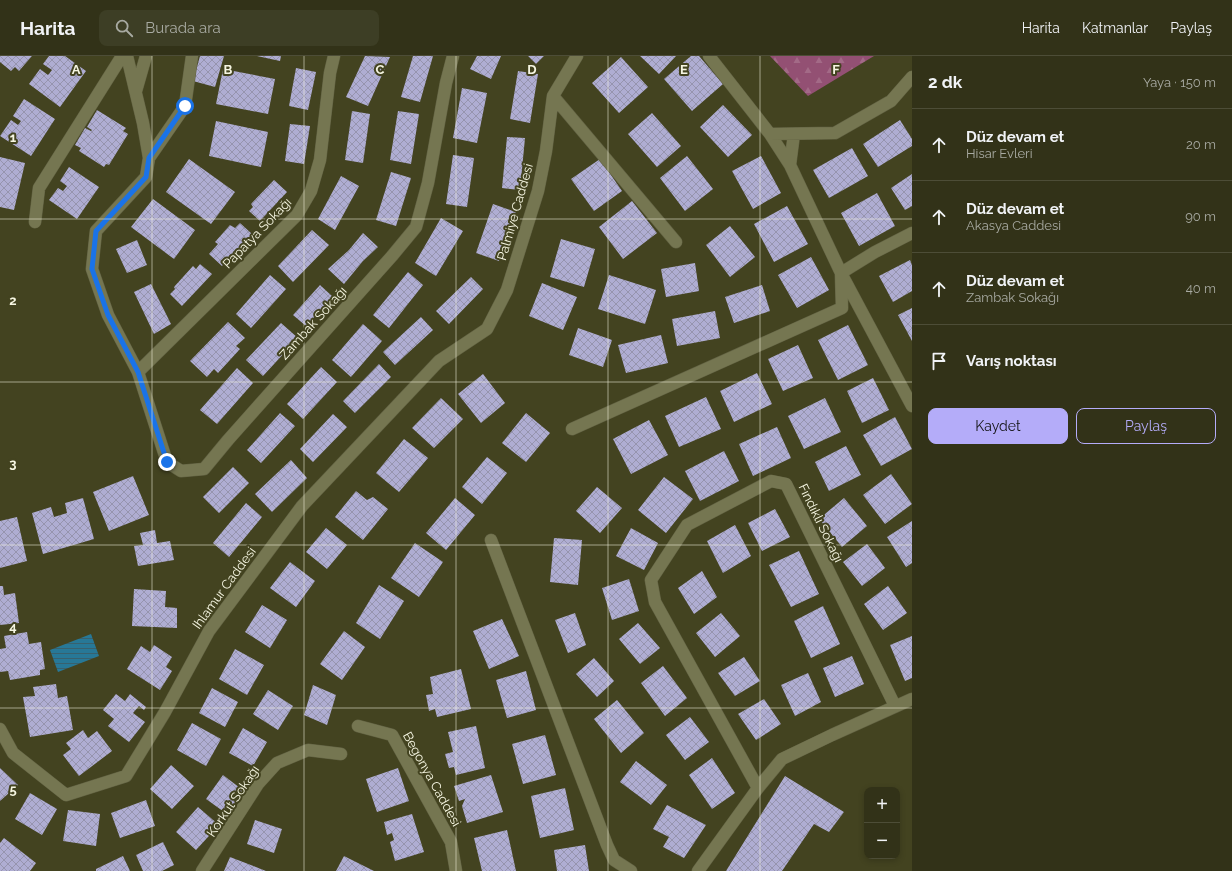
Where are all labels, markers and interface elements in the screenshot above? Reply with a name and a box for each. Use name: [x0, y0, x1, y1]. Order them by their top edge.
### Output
search box: [99, 10, 379, 46]
text: Harita: [20, 17, 75, 39]
icon: search: [113, 17, 135, 39]
text: Burada ara: [145, 19, 221, 37]
text: Harita: [1022, 20, 1060, 36]
text: Katmanlar: [1082, 20, 1148, 36]
text: Paylaş: [1170, 20, 1212, 36]
text: A: [72, 62, 81, 77]
text: B: [224, 62, 233, 77]
text: C: [376, 62, 385, 77]
text: D: [527, 62, 537, 77]
text: E: [680, 62, 688, 77]
text: F: [832, 62, 840, 77]
text: 2 dk: [928, 72, 962, 92]
text: Yaya · 150 m: [1143, 75, 1216, 90]
route start: [176, 97, 194, 115]
text: Düz devam et: [966, 128, 1064, 146]
text: 1: [10, 130, 17, 145]
icon: ahead: [928, 134, 950, 156]
text: 20 m: [1186, 137, 1216, 152]
text: Hisar Evleri: [966, 146, 1033, 161]
street label: Palmiye Caddesi: [494, 162, 536, 262]
street label: Papatya Sokağı: [220, 195, 294, 271]
text: Düz devam et: [966, 200, 1064, 218]
icon: ahead: [928, 206, 950, 228]
text: 90 m: [1185, 209, 1216, 224]
text: Akasya Caddesi: [966, 218, 1061, 233]
text: Düz devam et: [966, 272, 1064, 290]
icon: ahead: [928, 278, 950, 300]
text: 40 m: [1186, 281, 1216, 296]
street label: Zambak Sokağı: [276, 283, 350, 363]
text: Zambak Sokağı: [966, 290, 1059, 305]
text: 2: [9, 293, 17, 308]
icon: arrive: [928, 350, 950, 372]
text: Varış noktası: [966, 352, 1057, 370]
button: Kaydet: [928, 408, 1068, 444]
button: Paylaş: [1076, 408, 1216, 444]
route end: [158, 453, 176, 471]
text: 3: [9, 456, 17, 471]
street label: Fındıklı Sokağı: [796, 481, 846, 565]
street label: Ihlamur Caddesi: [189, 544, 259, 632]
text: 4: [9, 619, 17, 634]
street label: Begonya Caddesi: [400, 729, 464, 829]
street label: Korkut Sokağı: [204, 762, 262, 840]
text: 5: [9, 782, 17, 797]
map controls: [864, 787, 900, 859]
button: +: [864, 787, 900, 823]
button: −: [864, 823, 900, 859]

